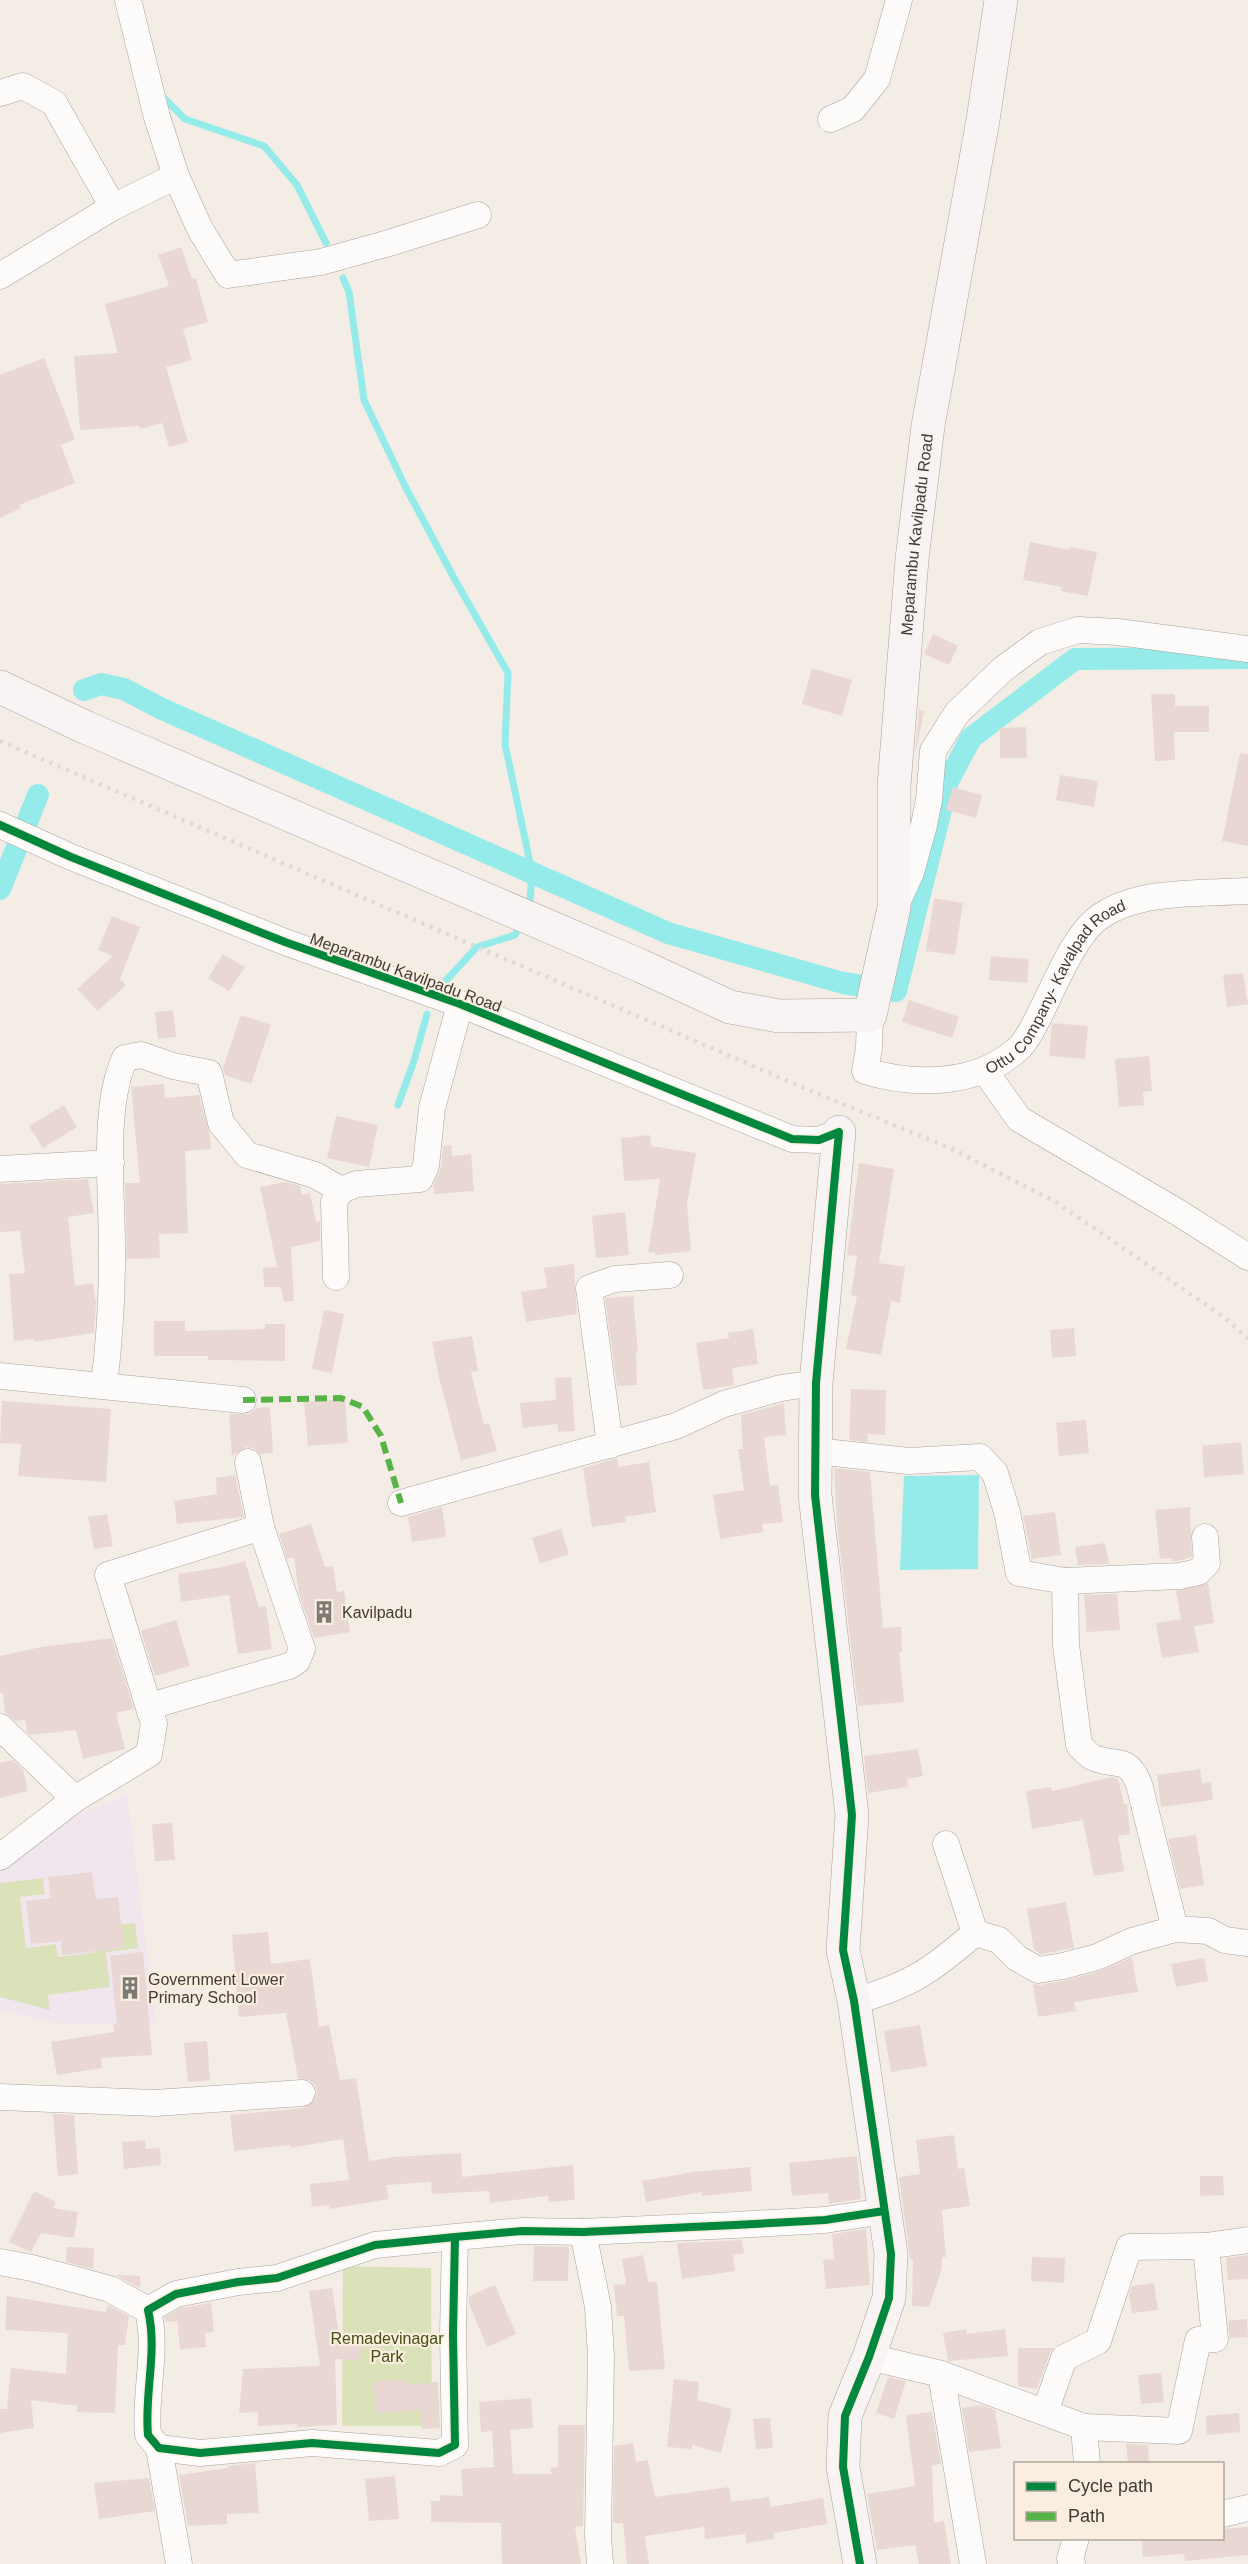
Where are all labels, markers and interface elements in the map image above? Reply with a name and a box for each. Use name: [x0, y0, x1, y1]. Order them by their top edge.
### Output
street label: Meparambu Kavilpadu Road: [898, 433, 936, 636]
street label: Ottu Company- Kavalpad Road: [983, 897, 1128, 1077]
street label: Meparambu Kavilpadu Road: [308, 930, 504, 1015]
building icon: Kavilpadu: [311, 1599, 337, 1625]
place label: Kavilpadu: [342, 1604, 412, 1621]
place label: Government Lower Primary School: [148, 1971, 285, 2006]
building icon: Government Lower Primary School: [117, 1975, 143, 2001]
park label: Remadevinagar Park: [331, 2330, 444, 2365]
legend: [1014, 2462, 1224, 2540]
text: Cycle path: [1068, 2476, 1153, 2496]
text: Path: [1068, 2506, 1105, 2526]

